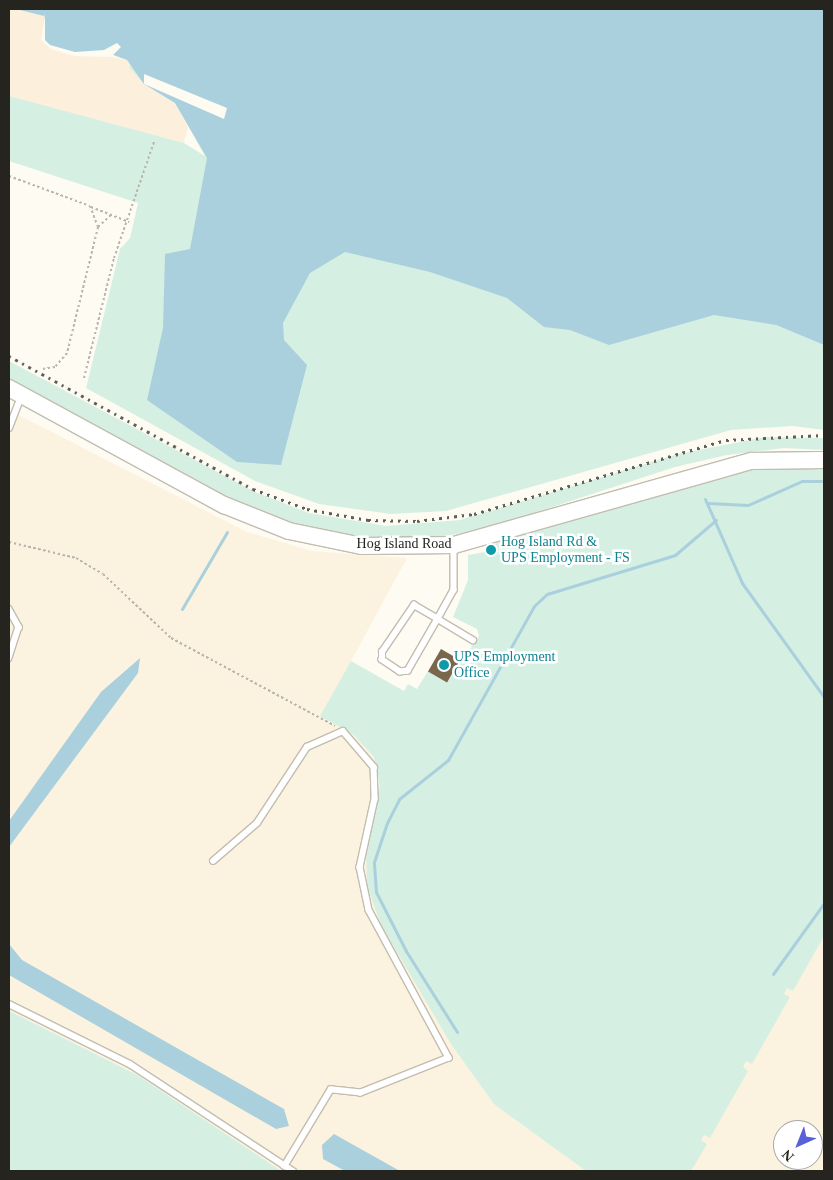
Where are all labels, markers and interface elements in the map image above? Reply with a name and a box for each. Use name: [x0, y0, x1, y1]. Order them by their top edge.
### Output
place label: Hog Island Rd & UPS Employment - FS: [501, 534, 630, 566]
street label: Hog Island Road: [357, 536, 451, 552]
marker: Hog Island Rd & UPS Employment - FS: [485, 544, 497, 556]
place label: UPS Employment Office: [454, 649, 556, 682]
marker: UPS Employment Office: [438, 659, 450, 671]
north arrow: [773, 1120, 823, 1170]
text: N: [779, 1147, 797, 1164]

